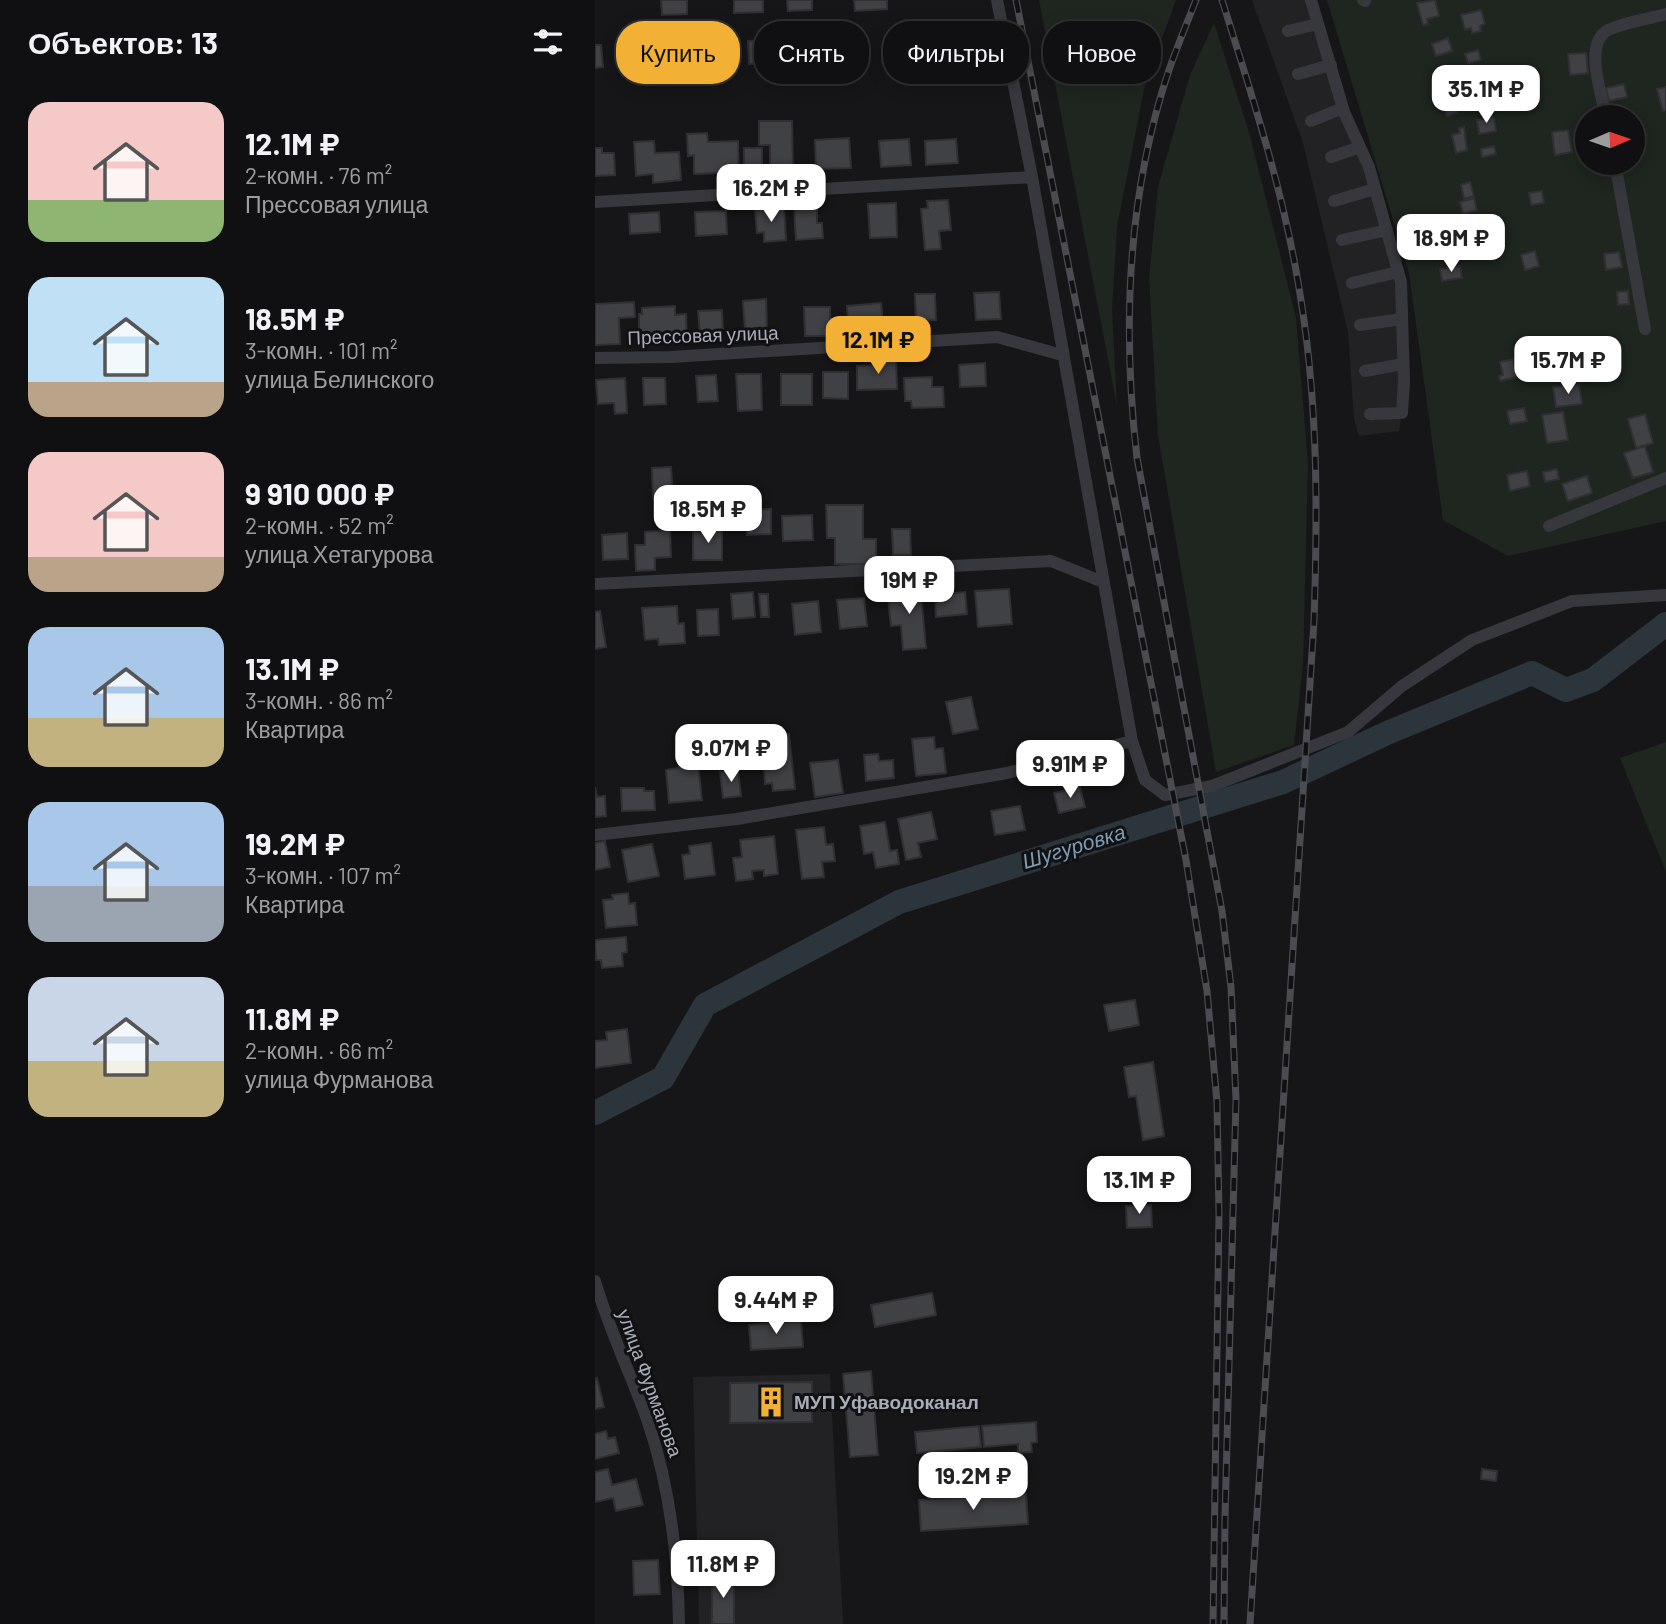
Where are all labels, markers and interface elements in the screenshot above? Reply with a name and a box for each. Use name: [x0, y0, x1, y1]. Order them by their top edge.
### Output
chip: Купить: [616, 21, 740, 84]
chip: Снять: [754, 21, 869, 84]
chip: Фильтры: [883, 21, 1029, 84]
chip: Новое: [1043, 21, 1161, 84]
icon: filters: [529, 23, 567, 61]
text: Объектов: 13: [28, 24, 218, 60]
pin: 35.1M ₽: [1421, 66, 1551, 125]
text: 35.1M ₽: [1448, 74, 1524, 102]
north arrow: [1575, 105, 1645, 175]
map controls: [1575, 105, 1645, 175]
text: 12.1M ₽: [245, 125, 340, 161]
icon: home: [84, 130, 168, 214]
text: 2-комн. · 76 m²: [245, 161, 392, 189]
pin: 16.2M ₽: [706, 164, 836, 224]
text: 16.2M ₽: [733, 173, 809, 201]
text: Прессовая улица: [245, 190, 428, 218]
pin: 18.9M ₽: [1386, 215, 1516, 274]
text: 18.9M ₽: [1413, 223, 1489, 251]
text: 18.5M ₽: [245, 300, 345, 336]
icon: home: [84, 305, 168, 389]
pin: 12.1M ₽: [813, 316, 943, 376]
street label: Прессовая улица: [627, 320, 779, 349]
text: 12.1M ₽: [842, 325, 914, 353]
text: 3-комн. · 101 m²: [245, 336, 398, 364]
pin: 15.7M ₽: [1503, 336, 1633, 396]
text: 15.7M ₽: [1530, 345, 1606, 373]
text: улица Белинского: [245, 365, 434, 393]
text: 9 910 000 ₽: [245, 475, 394, 511]
icon: home: [84, 480, 168, 564]
pin: 18.5M ₽: [643, 486, 773, 545]
text: 18.5M ₽: [670, 494, 746, 522]
text: 2-комн. · 52 m²: [245, 511, 394, 539]
text: улица Хетагурова: [245, 540, 433, 568]
pin: 19M ₽: [860, 556, 958, 616]
text: 19M ₽: [880, 565, 938, 593]
text: 13.1M ₽: [245, 650, 339, 686]
icon: home: [84, 655, 168, 739]
text: 3-комн. · 86 m²: [245, 686, 393, 714]
text: Квартира: [245, 715, 344, 743]
pin: 9.07M ₽: [666, 724, 796, 784]
text: 9.07M ₽: [691, 733, 771, 761]
pin: 9.91M ₽: [1005, 740, 1135, 800]
text: 9.91M ₽: [1032, 749, 1108, 777]
water label: Шугуровка: [1019, 818, 1128, 873]
text: 19.2M ₽: [245, 825, 345, 861]
icon: home: [84, 830, 168, 914]
text: 3-комн. · 107 m²: [245, 861, 401, 889]
text: Квартира: [245, 890, 344, 918]
text: 11.8M ₽: [245, 1000, 339, 1036]
icon: home: [84, 1005, 168, 1089]
text: 2-комн. · 66 m²: [245, 1036, 393, 1064]
text: улица Фурманова: [245, 1065, 433, 1093]
pin: 13.1M ₽: [1074, 1156, 1204, 1216]
text: 13.1M ₽: [1103, 1165, 1175, 1193]
pin: 9.44M ₽: [711, 1276, 841, 1336]
text: 9.44M ₽: [734, 1285, 818, 1313]
street label: улица Фурманова: [613, 1306, 688, 1460]
building icon: МУП Уфаводоканал: [754, 1385, 788, 1419]
place label: МУП Уфаводоканал: [794, 1390, 979, 1413]
pin: 19.2M ₽: [908, 1452, 1038, 1512]
text: 19.2M ₽: [935, 1461, 1011, 1489]
pin: 11.8M ₽: [658, 1540, 788, 1600]
text: 11.8M ₽: [687, 1549, 759, 1577]

